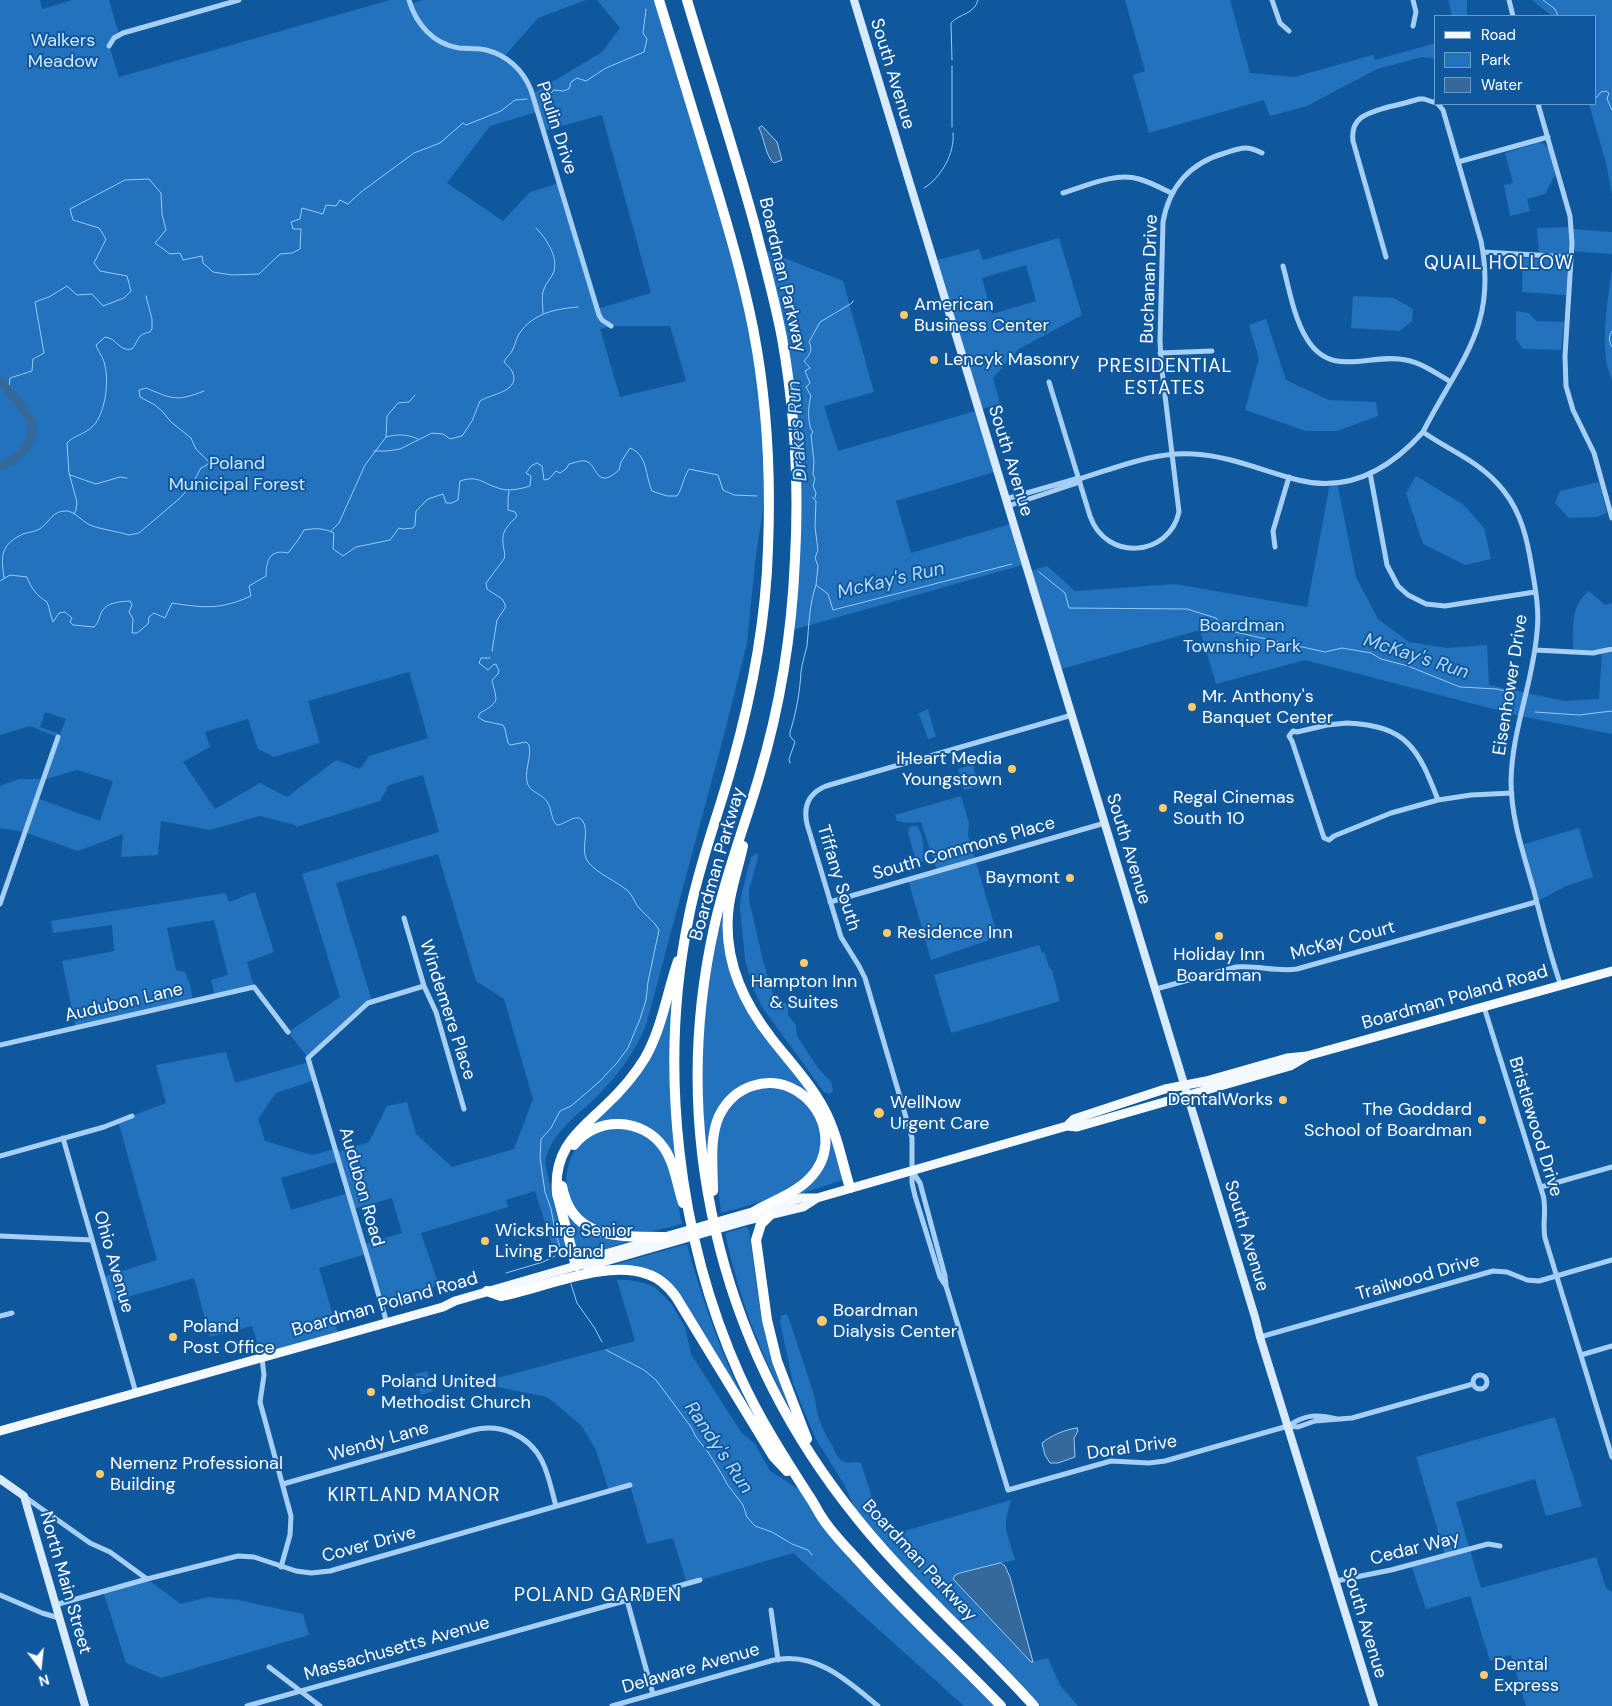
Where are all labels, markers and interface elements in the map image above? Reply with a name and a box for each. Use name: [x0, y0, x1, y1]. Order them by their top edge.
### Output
legend: [1434, 15, 1597, 105]
street label: South Avenue: [865, 16, 919, 132]
text: Road: [1481, 25, 1516, 45]
park label: Walkers Meadow: [28, 30, 98, 72]
text: Park: [1481, 50, 1511, 70]
text: Water: [1481, 75, 1522, 95]
street label: Paulin Drive: [531, 79, 581, 177]
street label: Boardman Parkway: [754, 195, 810, 355]
street label: Buchanan Drive: [1137, 214, 1163, 344]
district label: QUAIL HOLLOW: [1423, 253, 1575, 275]
place label: American Business Center: [914, 294, 1049, 336]
marker: American Business Center: [898, 309, 910, 321]
place label: Lencyk Masonry: [944, 349, 1079, 371]
marker: Lencyk Masonry: [928, 354, 940, 366]
district label: PRESIDENTIAL ESTATES: [1096, 356, 1234, 400]
water label: Drake's Run: [783, 380, 813, 482]
street label: South Avenue: [983, 403, 1037, 519]
park label: Poland Municipal Forest: [169, 453, 305, 496]
water label: McKay's Run: [835, 558, 947, 604]
street label: Eisenhower Drive: [1489, 613, 1533, 757]
park label: Boardman Township Park: [1183, 615, 1301, 658]
water label: McKay's Run: [1360, 629, 1472, 685]
place label: Mr. Anthony's Banquet Center: [1202, 686, 1333, 729]
marker: Mr. Anthony's Banquet Center: [1186, 701, 1198, 713]
place label: iHeart Media Youngstown: [896, 748, 1002, 791]
marker: iHeart Media Youngstown: [1006, 763, 1018, 775]
street label: Boardman Parkway: [686, 785, 750, 943]
place label: Regal Cinemas South 10: [1173, 787, 1295, 830]
street label: South Avenue: [1101, 791, 1155, 907]
marker: Regal Cinemas South 10: [1157, 802, 1169, 814]
street label: South Commons Place: [870, 813, 1058, 885]
street label: Tiffany South: [812, 822, 864, 934]
place label: Baymont: [986, 867, 1060, 889]
marker: Baymont: [1064, 872, 1076, 884]
street label: McKay Court: [1288, 917, 1398, 965]
place label: Residence Inn: [897, 922, 1013, 944]
marker: Residence Inn: [881, 927, 893, 939]
marker: Holiday Inn Boardman: [1213, 930, 1225, 942]
street label: Windemere Place: [414, 937, 480, 1083]
place label: Holiday Inn Boardman: [1173, 944, 1265, 986]
marker: Hampton Inn & Suites: [798, 957, 810, 969]
street label: Boardman Poland Road: [1359, 961, 1551, 1035]
place label: Hampton Inn & Suites: [751, 971, 857, 1014]
street label: Audubon Lane: [63, 979, 185, 1027]
street label: Bristlewood Drive: [1503, 1055, 1567, 1199]
place label: DentalWorks: [1168, 1089, 1273, 1111]
place label: WellNow Urgent Care: [890, 1092, 990, 1134]
marker: DentalWorks: [1277, 1094, 1289, 1106]
place label: The Goddard School of Boardman: [1304, 1099, 1472, 1142]
marker: WellNow Urgent Care: [872, 1106, 886, 1120]
marker: The Goddard School of Boardman: [1476, 1114, 1488, 1126]
street label: Audubon Road: [334, 1125, 388, 1249]
street label: South Avenue: [1219, 1178, 1273, 1294]
street label: Ohio Avenue: [88, 1208, 138, 1316]
place label: Wickshire Senior Living Poland: [495, 1220, 633, 1262]
marker: Wickshire Senior Living Poland: [479, 1235, 491, 1247]
street label: Trailwood Drive: [1354, 1250, 1482, 1306]
street label: Boardman Poland Road: [289, 1268, 481, 1342]
place label: Boardman Dialysis Center: [833, 1300, 957, 1342]
marker: Boardman Dialysis Center: [815, 1314, 829, 1328]
place label: Poland Post Office: [183, 1316, 275, 1358]
marker: Poland Post Office: [167, 1331, 179, 1343]
place label: Poland United Methodist Church: [381, 1371, 531, 1414]
marker: Poland United Methodist Church: [365, 1386, 377, 1398]
water label: Randy's Run: [679, 1398, 757, 1498]
street label: Wendy Lane: [327, 1417, 431, 1467]
street label: Doral Drive: [1085, 1431, 1179, 1465]
place label: Nemenz Professional Building: [110, 1453, 283, 1496]
marker: Nemenz Professional Building: [94, 1468, 106, 1480]
district label: KIRTLAND MANOR: [326, 1485, 502, 1507]
street label: Boardman Parkway: [857, 1496, 981, 1626]
street label: North Main Street: [34, 1509, 96, 1657]
street label: Cover Drive: [320, 1522, 418, 1568]
street label: Cedar Way: [1368, 1527, 1462, 1571]
street label: South Avenue: [1337, 1565, 1391, 1681]
district label: POLAND GARDEN: [512, 1585, 684, 1607]
street label: Massachusetts Avenue: [302, 1612, 492, 1686]
street label: Delaware Avenue: [620, 1639, 762, 1699]
north arrow: [15, 1641, 65, 1691]
place label: Dental Express: [1494, 1654, 1559, 1696]
marker: Dental Express: [1478, 1669, 1490, 1681]
text: N: [37, 1670, 52, 1690]

